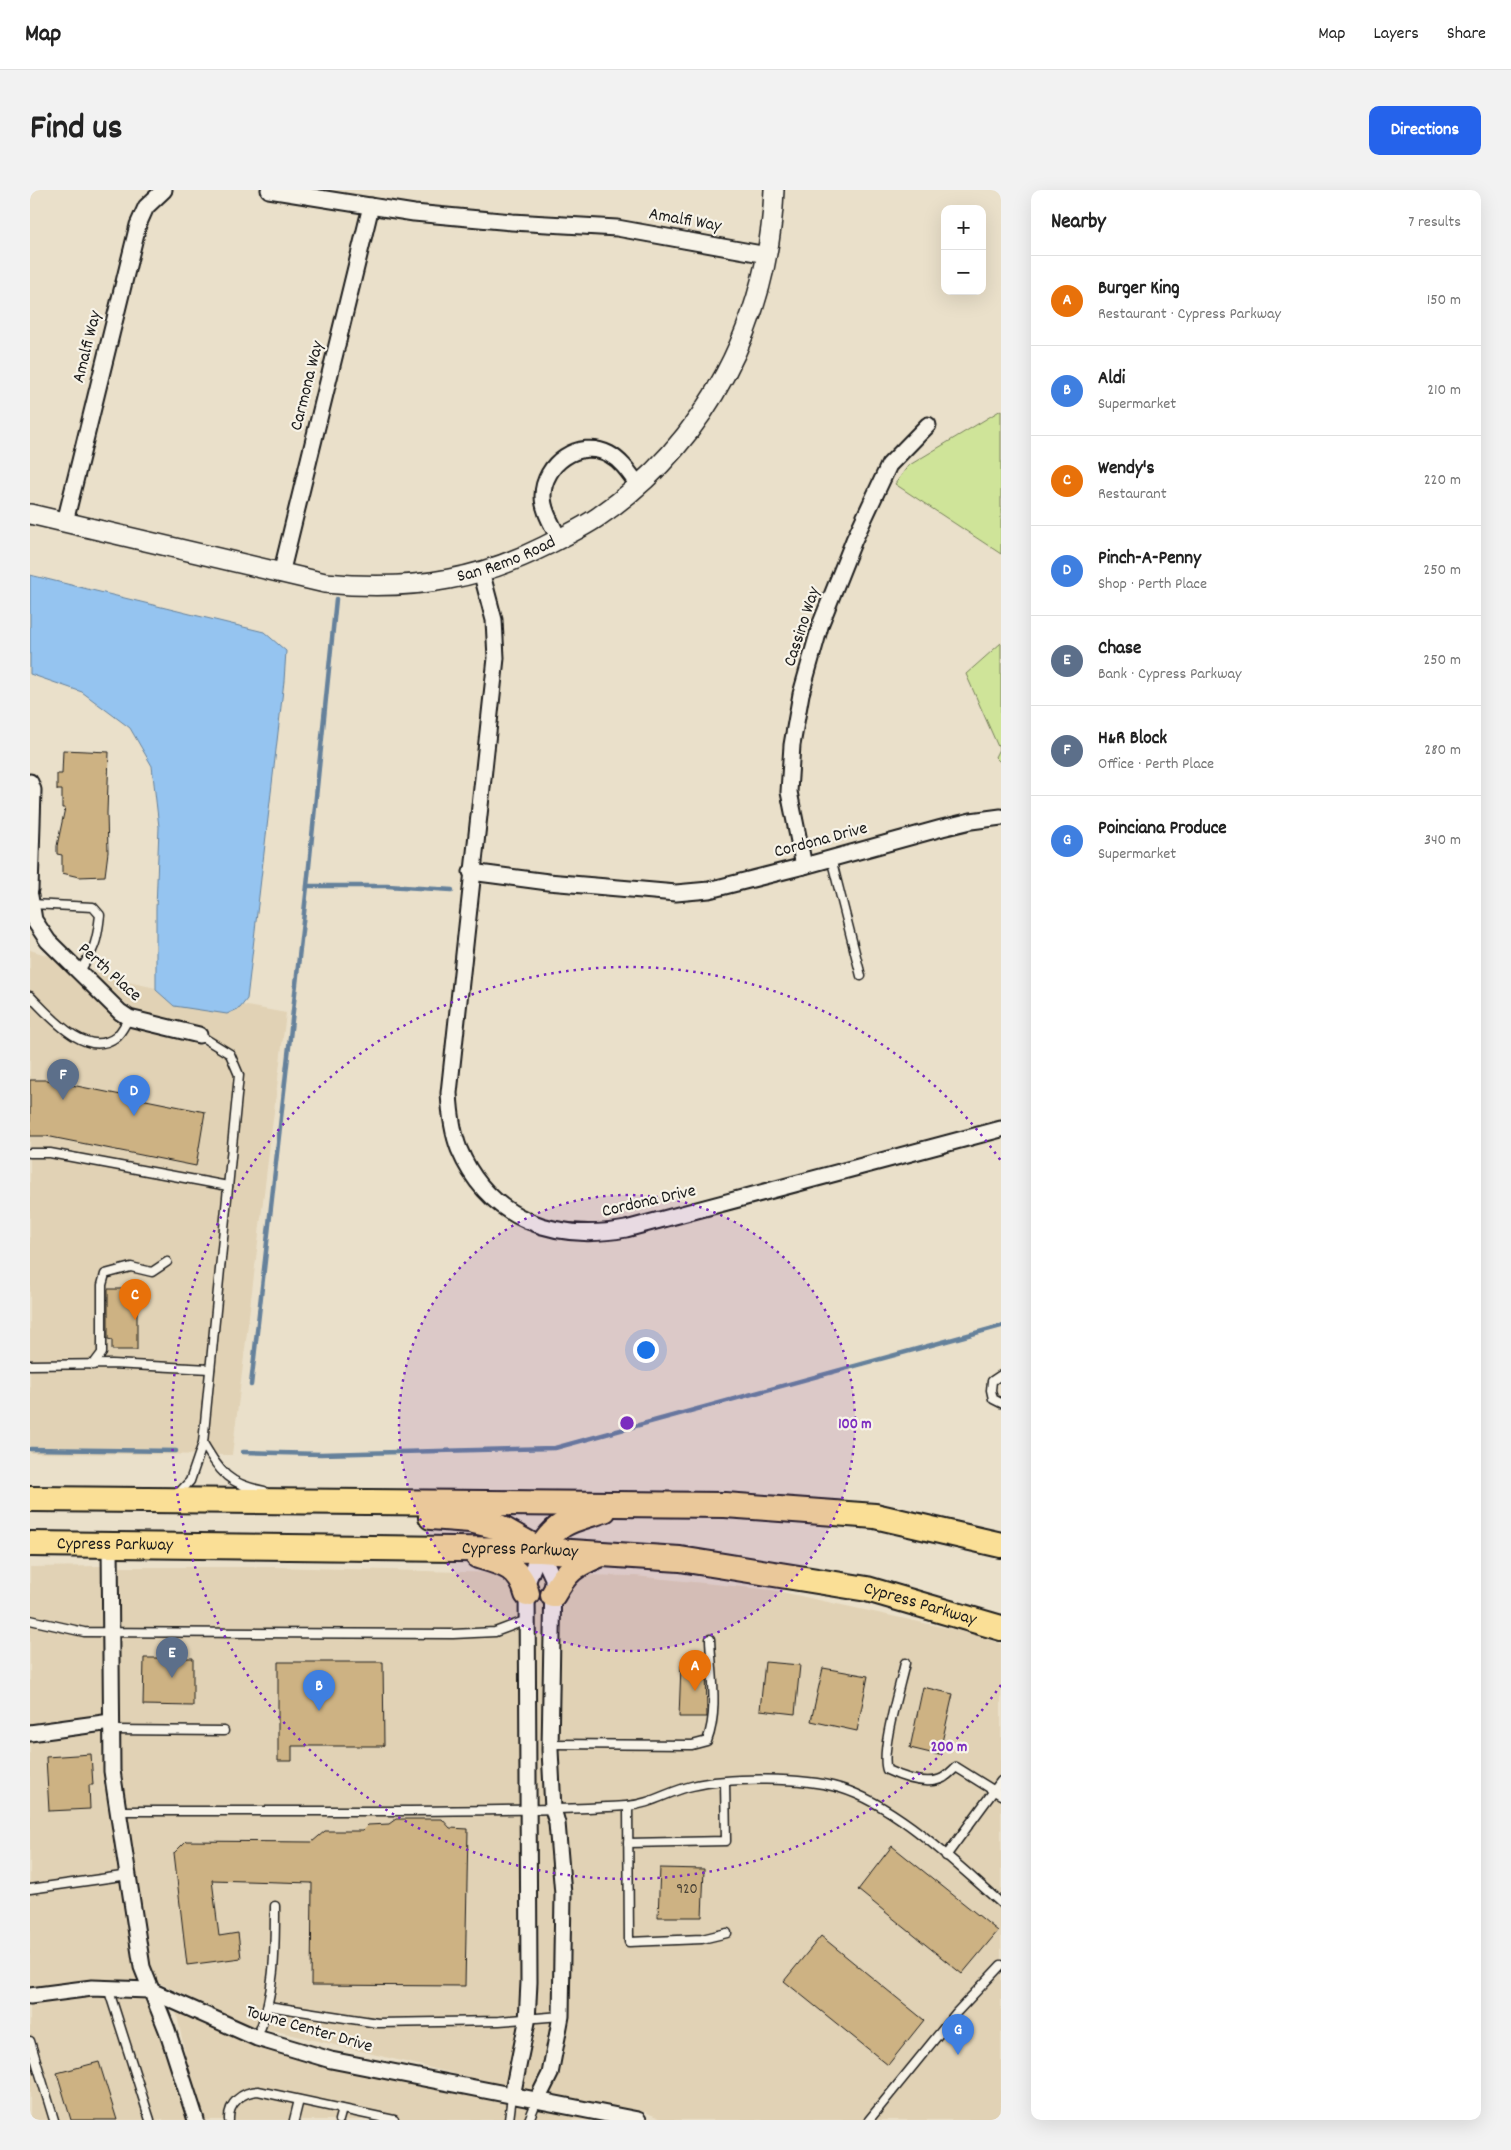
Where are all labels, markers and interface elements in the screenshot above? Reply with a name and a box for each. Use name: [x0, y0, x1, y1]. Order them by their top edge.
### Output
text: Map: [25, 18, 61, 52]
text: Map: [1318, 22, 1345, 47]
text: Layers: [1373, 22, 1419, 47]
text: Share: [1447, 22, 1486, 47]
text: Find us: [30, 105, 122, 155]
button: Directions: [1369, 106, 1481, 155]
street label: Amalfi Way: [647, 202, 724, 240]
map controls: [941, 205, 986, 295]
button: +: [941, 205, 986, 250]
text: Nearby: [1051, 208, 1106, 238]
text: 7 results: [1408, 211, 1461, 234]
button: −: [941, 250, 986, 295]
text: Burger King: [1098, 276, 1180, 303]
text: A: [1063, 289, 1071, 312]
text: 150 m: [1427, 289, 1461, 312]
text: Restaurant · Cypress Parkway: [1098, 303, 1281, 326]
street label: Amalfi Way: [67, 308, 109, 386]
street label: Carmona Way: [285, 338, 331, 433]
text: Aldi: [1098, 366, 1125, 393]
text: B: [1063, 379, 1071, 402]
text: 210 m: [1427, 379, 1461, 402]
text: Supermarket: [1098, 393, 1176, 416]
text: Wendy's: [1098, 456, 1154, 483]
text: C: [1063, 469, 1071, 492]
text: 220 m: [1424, 469, 1461, 492]
text: Restaurant: [1098, 483, 1167, 506]
street label: San Remo Road: [455, 530, 560, 590]
text: Pinch-A-Penny: [1098, 546, 1201, 573]
text: D: [1063, 559, 1071, 582]
text: 250 m: [1423, 559, 1461, 582]
text: Shop · Perth Place: [1098, 573, 1207, 596]
street label: Cassino Way: [778, 583, 828, 670]
text: Chase: [1098, 636, 1141, 663]
text: E: [1063, 649, 1071, 672]
text: 250 m: [1423, 649, 1461, 672]
text: Bank · Cypress Parkway: [1098, 663, 1241, 686]
text: H&R Block: [1098, 726, 1167, 753]
text: F: [1063, 739, 1071, 762]
text: 280 m: [1424, 739, 1461, 762]
text: Office · Perth Place: [1098, 753, 1214, 776]
text: Poinciana Produce: [1098, 816, 1227, 843]
street label: Cordona Drive: [772, 817, 870, 865]
text: G: [1063, 829, 1071, 852]
text: 340 m: [1424, 829, 1461, 852]
text: Supermarket: [1098, 843, 1176, 866]
street label: Perth Place: [72, 938, 146, 1008]
pin: F: [47, 1059, 79, 1100]
pin: D: [118, 1075, 150, 1116]
street label: Cordona Drive: [600, 1179, 698, 1225]
pin: C: [119, 1279, 151, 1320]
your location: [633, 1337, 659, 1363]
centre of rings: [618, 1414, 636, 1432]
text: 100 m: [838, 1414, 872, 1436]
street label: Cypress Parkway: [57, 1532, 174, 1558]
street label: Cypress Parkway: [462, 1537, 580, 1565]
street label: Cypress Parkway: [861, 1576, 980, 1633]
pin: E: [156, 1637, 188, 1678]
pin: A: [679, 1650, 711, 1691]
pin: B: [303, 1670, 335, 1711]
text: 200 m: [931, 1737, 967, 1759]
house number: 920: [676, 1879, 698, 1901]
street label: Towne Center Drive: [243, 2000, 375, 2060]
pin: G: [942, 2014, 974, 2055]

